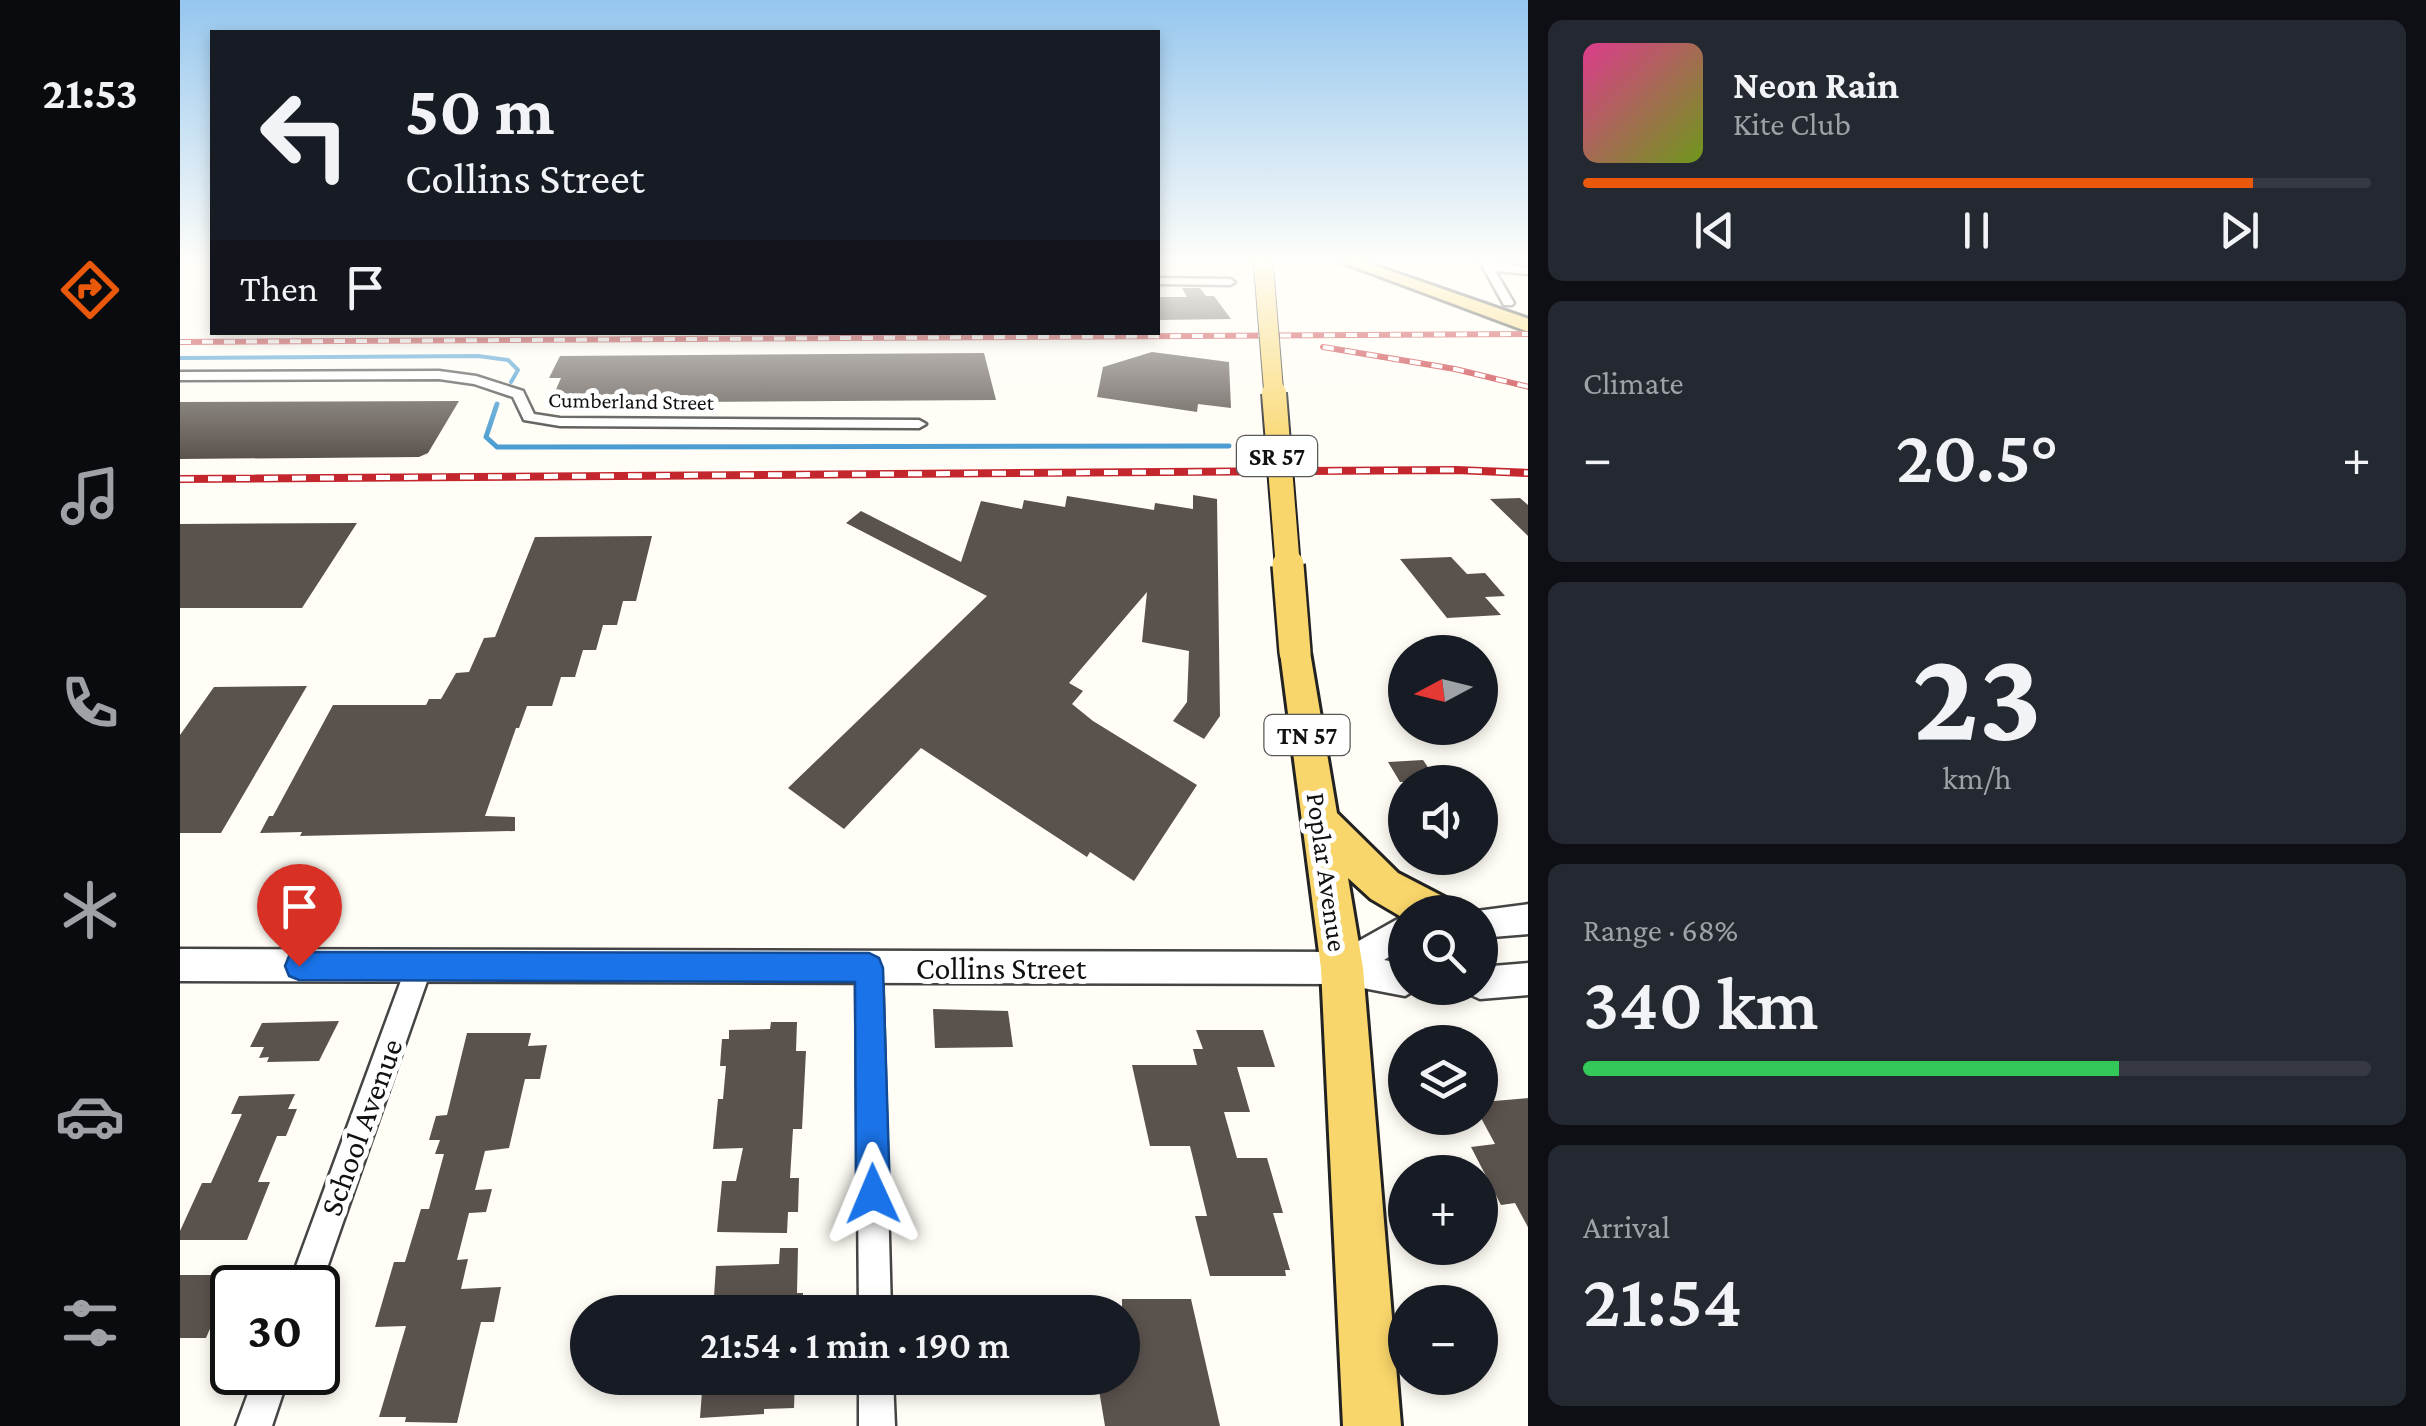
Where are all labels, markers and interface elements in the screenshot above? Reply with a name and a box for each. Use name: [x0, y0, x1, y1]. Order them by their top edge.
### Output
text: Neon Rain: [1733, 64, 1899, 106]
text: 21:53: [42, 68, 138, 118]
icon: left: [240, 70, 370, 200]
text: 50 m: [405, 71, 555, 149]
text: Kite Club: [1733, 106, 1851, 142]
text: Collins Street: [405, 153, 645, 203]
icon: previous: [1687, 203, 1742, 258]
icon: pause: [1949, 203, 2004, 258]
icon: next: [2212, 203, 2267, 258]
icon: directions: [55, 255, 125, 325]
icon: arrive: [338, 260, 393, 315]
text: Then: [240, 267, 318, 309]
text: Climate: [1583, 365, 1684, 401]
street label: Cumberland Street: [548, 387, 715, 415]
text: 20.5°: [1896, 415, 2058, 498]
text: −: [1583, 427, 1612, 488]
text: +: [2342, 427, 2371, 488]
road number: SR 57: [1237, 436, 1317, 476]
icon: music: [55, 461, 125, 531]
text: 23: [1912, 622, 2042, 767]
north arrow: [1388, 635, 1498, 745]
map controls: [1388, 635, 1498, 1395]
icon: phone: [55, 668, 125, 738]
road number: TN 57: [1264, 715, 1350, 755]
text: km/h: [1943, 760, 2012, 796]
button: sound: [1388, 765, 1498, 875]
street label: Poplar Avenue: [1301, 791, 1353, 953]
pin: [257, 864, 342, 967]
icon: climate: [55, 875, 125, 945]
icon: arrive: [272, 879, 327, 934]
button: search: [1388, 895, 1498, 1005]
text: Range · 68%: [1583, 912, 1738, 948]
street label: Collins Street: [916, 950, 1087, 986]
text: 340 km: [1583, 962, 1819, 1045]
button: layers: [1388, 1025, 1498, 1135]
street label: School Avenue: [312, 1034, 410, 1220]
icon: car: [55, 1081, 125, 1151]
position arrow: [821, 1142, 925, 1246]
button: +: [1388, 1155, 1498, 1265]
text: Arrival: [1583, 1209, 1670, 1245]
text: 21:54: [1583, 1259, 1742, 1342]
speed limit sign: 30: [210, 1265, 340, 1395]
button: −: [1388, 1285, 1498, 1395]
icon: filters: [55, 1288, 125, 1358]
text: 21:54 · 1 min · 190 m: [700, 1324, 1010, 1366]

